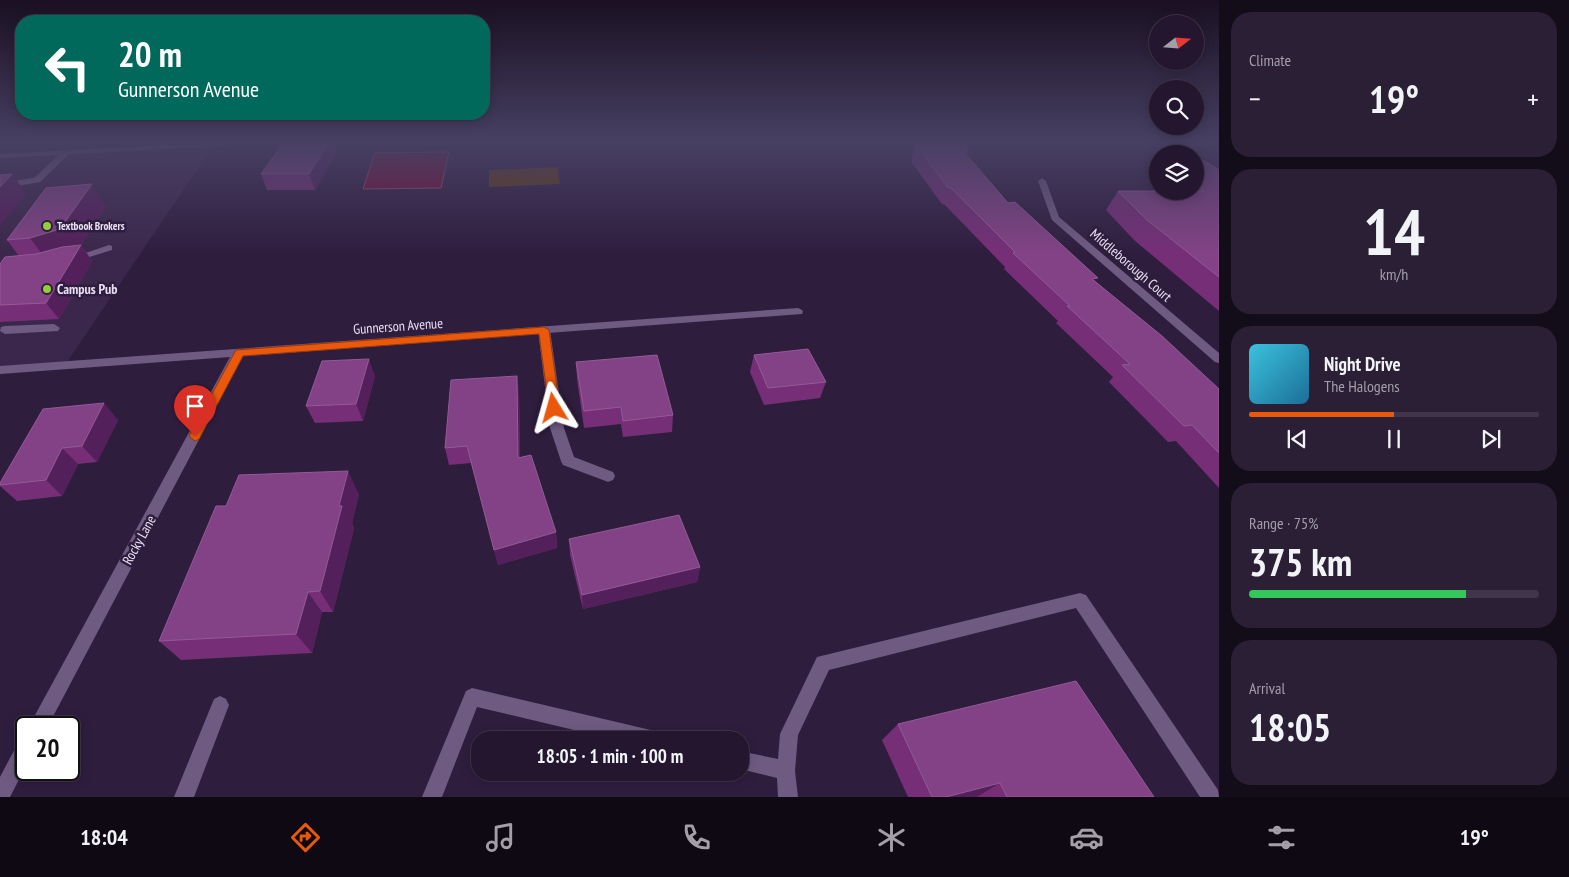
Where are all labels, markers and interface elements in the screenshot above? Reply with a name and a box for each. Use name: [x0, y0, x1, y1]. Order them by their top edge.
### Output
north arrow: [1149, 15, 1204, 70]
map controls: [1149, 15, 1204, 200]
text: 20 m: [118, 31, 182, 77]
icon: left: [35, 35, 100, 100]
text: Climate: [1249, 50, 1291, 70]
text: 19°: [1369, 74, 1419, 123]
text: Gunnerson Avenue: [118, 75, 259, 103]
button: search: [1149, 80, 1204, 135]
text: −: [1249, 80, 1261, 117]
text: +: [1527, 80, 1539, 117]
button: layers: [1149, 145, 1204, 200]
text: 14: [1363, 189, 1425, 273]
place label: Textbook Brokers: [57, 219, 125, 233]
marker: Textbook Brokers: [41, 220, 53, 232]
street label: Middleborough Court: [1086, 225, 1176, 306]
text: km/h: [1380, 264, 1408, 284]
place label: Campus Pub: [57, 280, 117, 298]
marker: Campus Pub: [41, 283, 53, 295]
street label: Gunnerson Avenue: [353, 314, 444, 338]
text: Night Drive: [1324, 352, 1401, 376]
text: The Halogens: [1324, 376, 1400, 396]
position arrow: [527, 381, 579, 433]
pin: [174, 385, 216, 436]
icon: arrive: [181, 392, 209, 420]
icon: previous: [1283, 425, 1311, 453]
icon: pause: [1380, 425, 1408, 453]
icon: next: [1477, 425, 1505, 453]
street label: Rocky Lane: [118, 512, 160, 568]
text: Range · 75%: [1249, 513, 1318, 533]
text: 375 km: [1249, 537, 1352, 586]
text: Arrival: [1249, 678, 1285, 698]
text: 18:05: [1249, 702, 1331, 751]
speed limit sign: 20: [15, 716, 80, 781]
text: 18:05 · 1 min · 100 m: [537, 744, 683, 768]
icon: directions: [288, 820, 323, 855]
icon: music: [483, 820, 518, 855]
icon: phone: [679, 820, 714, 855]
icon: climate: [874, 820, 909, 855]
icon: car: [1069, 820, 1104, 855]
icon: filters: [1264, 820, 1299, 855]
text: 18:04: [80, 823, 128, 851]
text: 19°: [1460, 823, 1489, 851]

